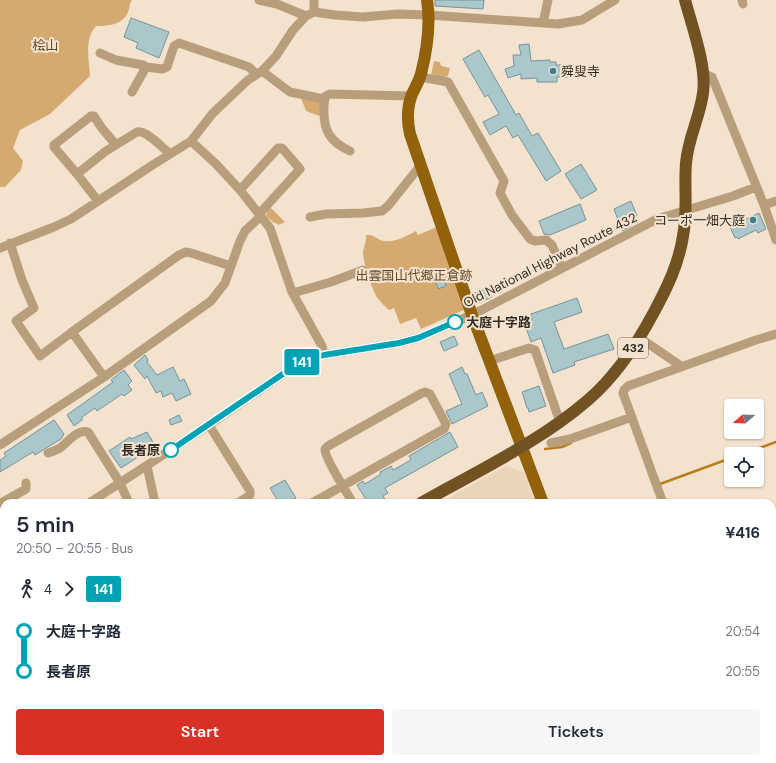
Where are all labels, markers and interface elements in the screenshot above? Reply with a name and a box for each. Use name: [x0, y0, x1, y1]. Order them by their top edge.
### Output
park label: 桧山: [32, 37, 58, 54]
place label: 舜叟寺: [561, 63, 600, 80]
marker: 舜叟寺: [548, 66, 558, 76]
street label: Old National Highway Route 432: [460, 209, 640, 311]
place label: コーポ一畑大庭: [654, 212, 745, 229]
marker: コーポ一畑大庭: [748, 215, 758, 225]
park label: 出雲国山代郷正倉跡: [355, 267, 473, 284]
marker: 大庭十字路: [447, 314, 463, 330]
place label: 大庭十字路: [466, 314, 531, 331]
road number: 432: [618, 338, 648, 358]
line badge: 141: [279, 349, 325, 375]
text: 141: [292, 353, 312, 371]
north arrow: [724, 399, 764, 439]
map controls: [724, 399, 764, 487]
place label: 長者原: [121, 442, 160, 459]
marker: 長者原: [163, 442, 179, 458]
button: locate: [724, 447, 764, 487]
text: 5 min: [16, 510, 74, 539]
text: ¥416: [726, 523, 760, 543]
text: 20:50 – 20:55 · Bus: [16, 540, 133, 557]
icon: walk: [16, 578, 38, 600]
icon: forward: [58, 578, 80, 600]
text: 141: [94, 580, 113, 598]
text: 4: [44, 581, 52, 598]
text: 大庭十字路: [46, 622, 121, 642]
text: 20:54: [725, 623, 760, 640]
text: 長者原: [46, 662, 91, 682]
text: 20:55: [725, 663, 760, 680]
button: Start: [16, 709, 384, 755]
button: Tickets: [392, 709, 760, 755]

